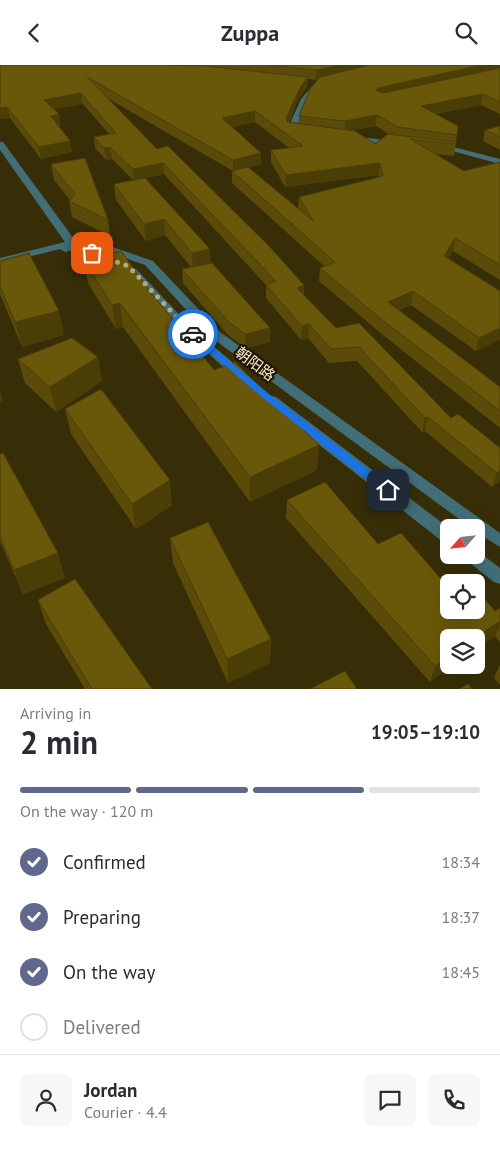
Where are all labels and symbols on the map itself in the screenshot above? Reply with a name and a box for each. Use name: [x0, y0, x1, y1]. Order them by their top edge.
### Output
pin: [71, 232, 113, 274]
courier: [168, 309, 218, 359]
street label: 朝阳路: [232, 342, 279, 385]
pin: [367, 469, 409, 511]
north arrow: [440, 519, 485, 564]

